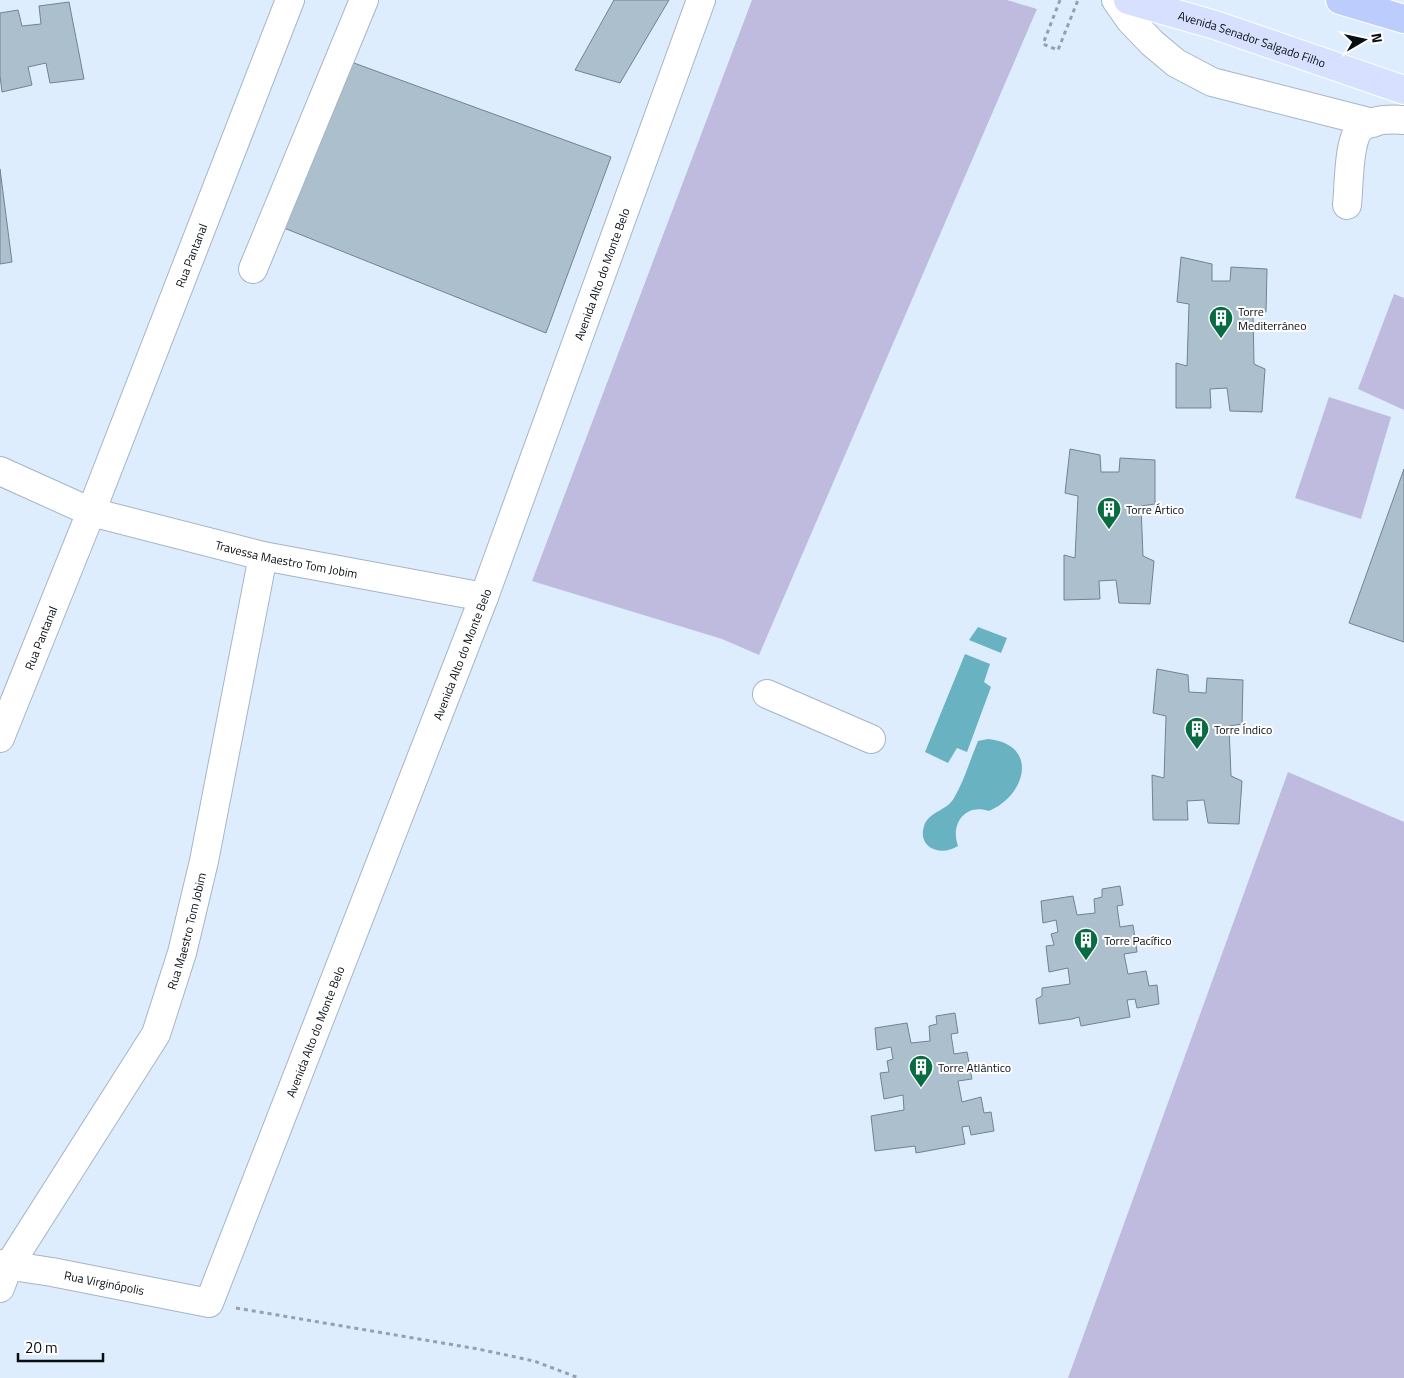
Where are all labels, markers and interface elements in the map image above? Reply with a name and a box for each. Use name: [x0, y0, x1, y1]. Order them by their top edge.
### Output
street label: Avenida Senador Salgado Filho: [1176, 5, 1329, 72]
north arrow: [1339, 15, 1389, 65]
text: N: [1366, 31, 1388, 44]
street label: Avenida Alto do Monte Belo: [569, 205, 634, 343]
street label: Rua Pantanal: [170, 220, 212, 290]
place label: Torre Mediterrâneo: [1238, 302, 1307, 335]
building icon: Torre Mediterrâneo: [1208, 305, 1234, 339]
building icon: Torre Ártico: [1096, 496, 1122, 530]
place label: Torre Ártico: [1126, 500, 1184, 519]
street label: Travessa Maestro Tom Jobim: [213, 535, 359, 583]
street label: Avenida Alto do Monte Belo: [428, 586, 496, 723]
street label: Rua Pantanal: [19, 603, 62, 673]
building icon: Torre Índico: [1184, 716, 1210, 750]
place label: Torre Índico: [1214, 720, 1272, 739]
street label: Rua Maestro Tom Jobim: [161, 870, 210, 992]
building icon: Torre Pacífico: [1073, 927, 1099, 961]
place label: Torre Pacífico: [1104, 931, 1171, 950]
street label: Avenida Alto do Monte Belo: [281, 963, 349, 1100]
building icon: Torre Atlântico: [908, 1054, 934, 1088]
place label: Torre Atlântico: [938, 1058, 1011, 1077]
street label: Rua Virginópolis: [63, 1265, 147, 1300]
scale bar: [18, 1330, 102, 1362]
text: 20 m: [25, 1336, 58, 1359]

